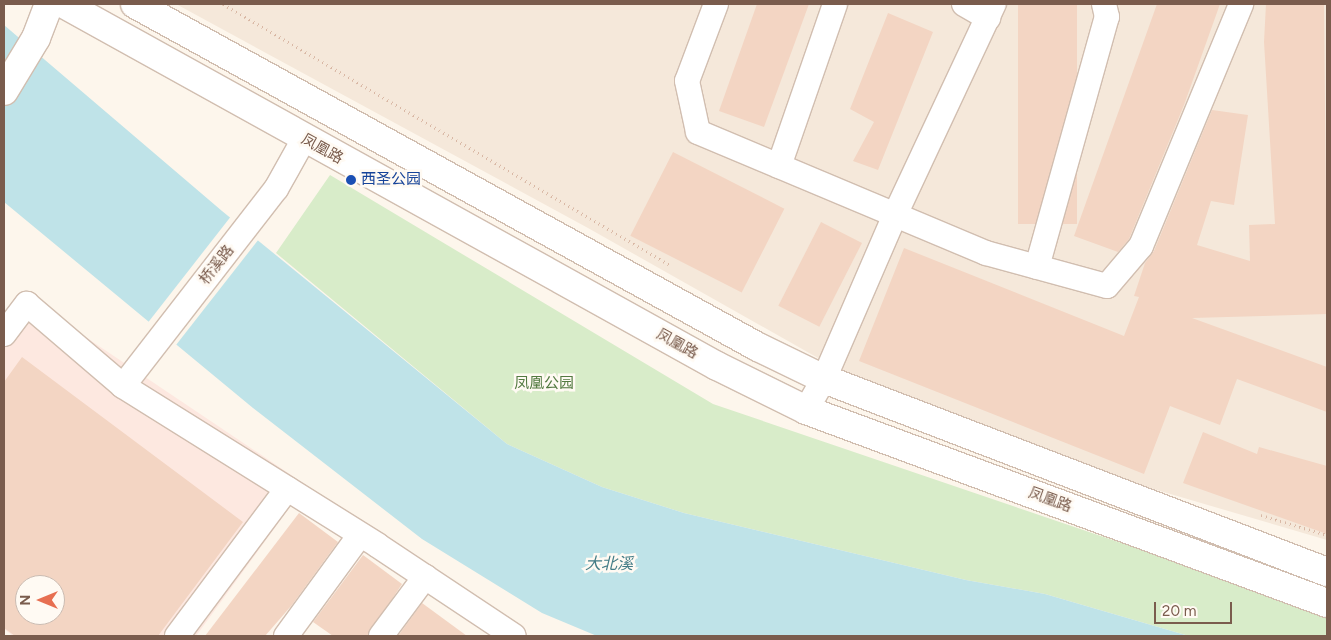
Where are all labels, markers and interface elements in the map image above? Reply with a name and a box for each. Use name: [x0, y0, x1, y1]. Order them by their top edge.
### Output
street label: 凤凰路: [298, 130, 346, 168]
place label: 西圣公园: [361, 171, 421, 189]
marker: 西圣公园: [345, 174, 357, 186]
street label: 桥溪路: [196, 242, 238, 288]
street label: 凤凰路: [653, 325, 701, 363]
park label: 凤凰公园: [514, 375, 574, 393]
street label: 凤凰路: [1026, 484, 1074, 516]
water label: 大北溪: [585, 554, 633, 574]
north arrow: [15, 575, 65, 625]
scale bar: [1156, 592, 1234, 624]
text: N: [17, 595, 34, 605]
text: 20 m: [1162, 602, 1196, 620]

